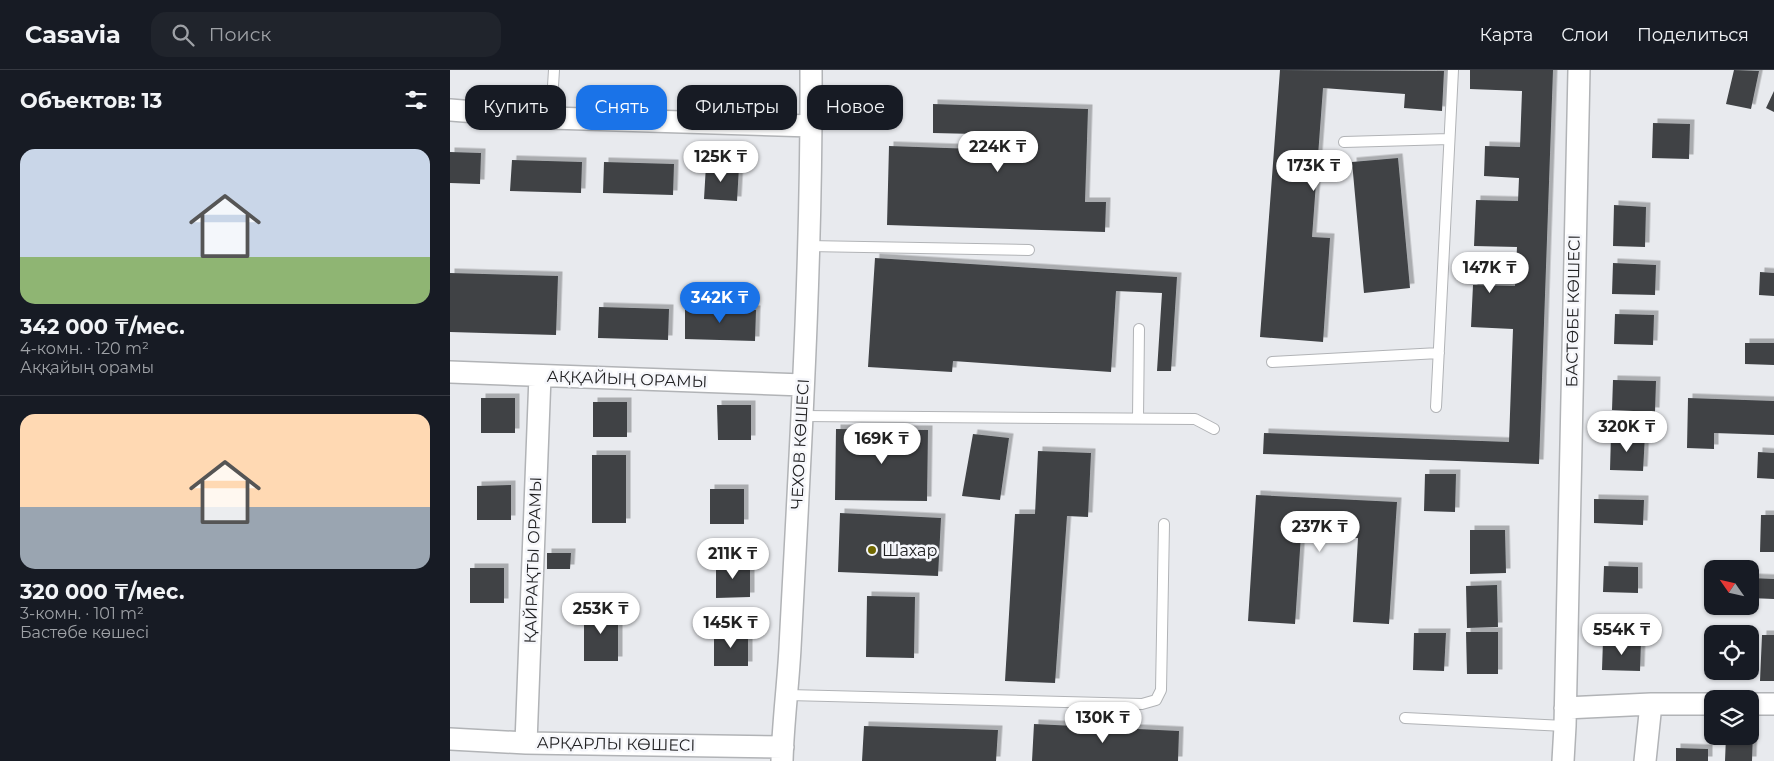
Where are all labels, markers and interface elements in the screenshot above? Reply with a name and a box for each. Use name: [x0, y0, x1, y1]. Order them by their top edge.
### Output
search box: [151, 12, 501, 57]
text: Casavia: [25, 20, 121, 49]
icon: search: [169, 21, 197, 49]
text: Поиск: [209, 23, 271, 46]
text: Карта: [1479, 24, 1533, 46]
text: Слои: [1561, 24, 1609, 46]
text: Поделиться: [1637, 24, 1749, 46]
chip: Купить: [465, 85, 566, 130]
chip: Снять: [576, 85, 667, 130]
chip: Фильтры: [677, 85, 797, 130]
chip: Новое: [807, 85, 903, 130]
icon: filters: [402, 86, 430, 114]
text: Объектов: 13: [20, 88, 162, 113]
pin: 224K ₸: [957, 131, 1039, 173]
text: 224K ₸: [969, 137, 1027, 156]
pin: 125K ₸: [680, 140, 762, 183]
text: 125K ₸: [694, 147, 748, 166]
pin: 173K ₸: [1273, 150, 1355, 192]
text: 173K ₸: [1287, 156, 1341, 175]
icon: home: [180, 181, 270, 271]
street label: БАСТӨБЕ КӨШЕСІ: [1562, 235, 1584, 387]
pin: 147K ₸: [1449, 252, 1531, 294]
text: 147K ₸: [1463, 258, 1517, 277]
pin: 342K ₸: [679, 282, 761, 324]
text: 342K ₸: [691, 288, 749, 307]
text: 342 000 ₸/мес.: [20, 314, 185, 339]
text: 4-комн. · 120 m²: [20, 339, 149, 358]
text: Аққайың орамы: [20, 358, 154, 377]
street label: АҚҚАЙЫҢ ОРАМЫ: [546, 367, 708, 391]
street label: ЧЕХОВ КӨШЕСІ: [787, 378, 813, 510]
pin: 320K ₸: [1586, 410, 1668, 453]
text: 320K ₸: [1598, 417, 1656, 436]
pin: 169K ₸: [841, 422, 923, 465]
text: 169K ₸: [855, 429, 909, 448]
icon: home: [180, 447, 270, 537]
street label: ҚАЙРАҚТЫ ОРАМЫ: [521, 476, 545, 644]
pin: 237K ₸: [1279, 510, 1361, 553]
text: 237K ₸: [1292, 517, 1348, 536]
pin: 211K ₸: [692, 538, 774, 580]
place label: Шахар: [882, 541, 937, 560]
text: 211K ₸: [708, 544, 758, 563]
marker: Шахар: [866, 544, 878, 556]
north arrow: [1704, 560, 1759, 615]
map controls: [1704, 560, 1759, 745]
text: 320 000 ₸/мес.: [20, 579, 184, 604]
pin: 253K ₸: [560, 592, 642, 635]
text: 253K ₸: [573, 599, 629, 618]
text: 3-комн. · 101 m²: [20, 604, 144, 623]
pin: 145K ₸: [690, 606, 772, 649]
text: 145K ₸: [704, 613, 758, 632]
pin: 554K ₸: [1581, 614, 1663, 656]
text: 554K ₸: [1593, 620, 1651, 639]
text: Бастөбе көшесі: [20, 623, 149, 642]
button: locate: [1704, 625, 1759, 680]
button: layers: [1704, 690, 1759, 745]
pin: 130K ₸: [1062, 702, 1144, 744]
text: 130K ₸: [1076, 708, 1130, 727]
street label: АРҚАРЛЫ КӨШЕСІ: [537, 733, 695, 755]

